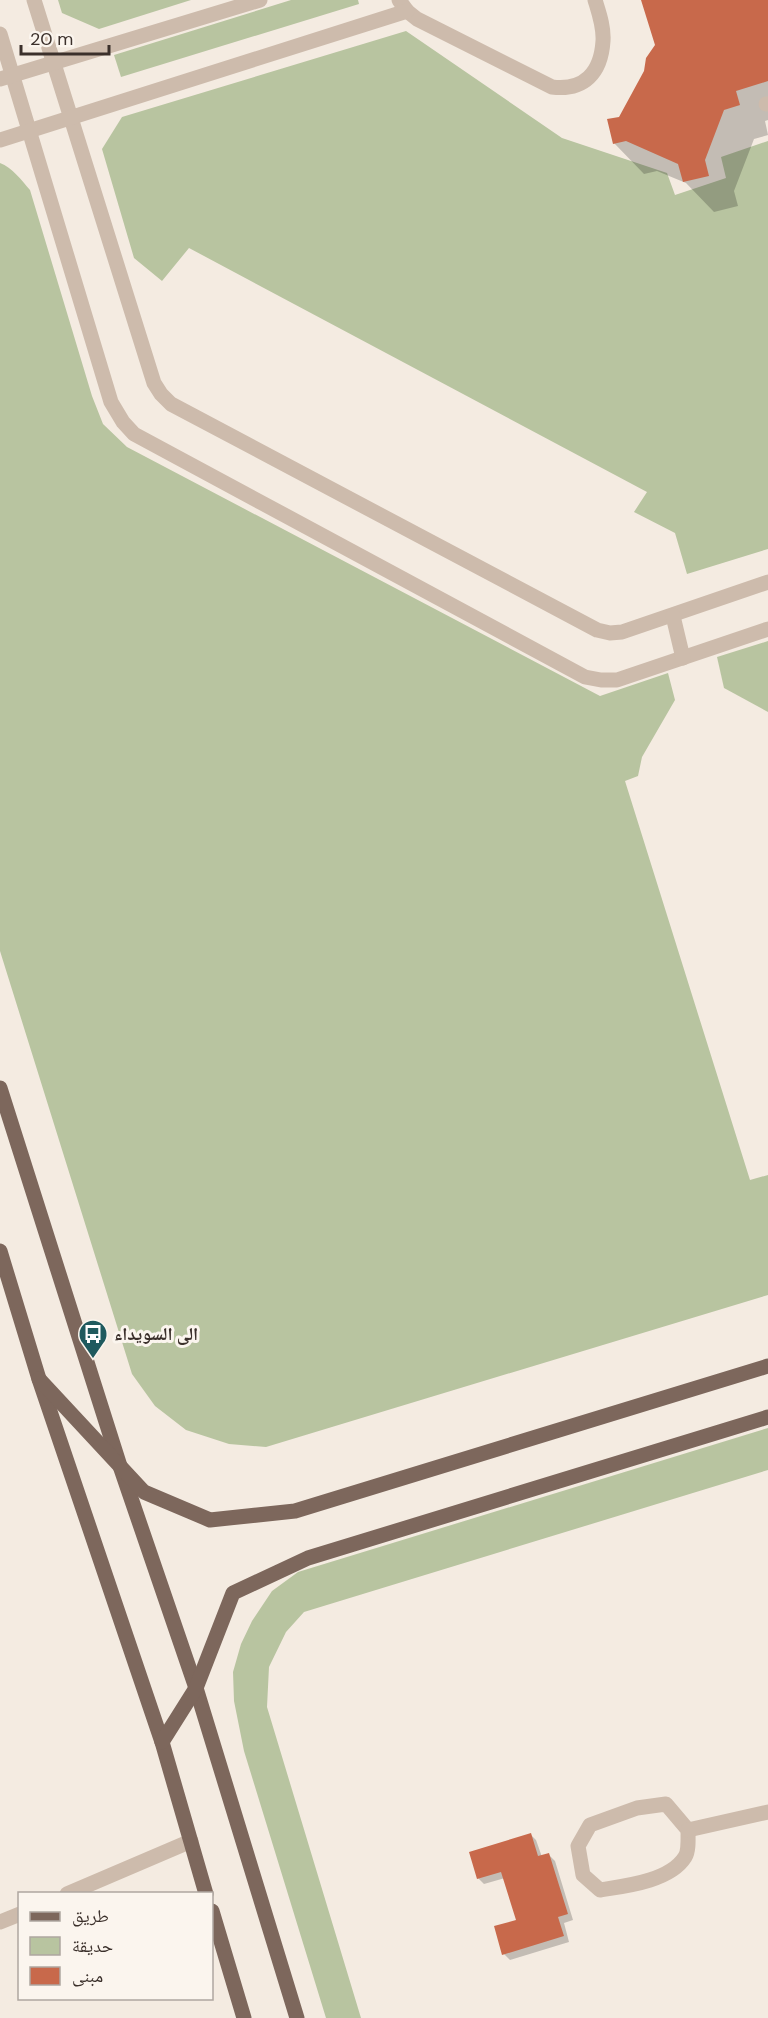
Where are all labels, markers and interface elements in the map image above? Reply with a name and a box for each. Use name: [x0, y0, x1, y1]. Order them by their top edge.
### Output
scale bar: [21, 18, 110, 56]
text: 20 m: [30, 27, 73, 51]
bus stop icon: الى السويداء: [77, 1318, 109, 1360]
place label: الى السويداء: [114, 1322, 198, 1346]
legend: [18, 1892, 213, 2000]
text: طريق: [72, 1904, 109, 1928]
text: حديقة: [72, 1934, 113, 1958]
text: مبنى: [72, 1964, 103, 1988]

